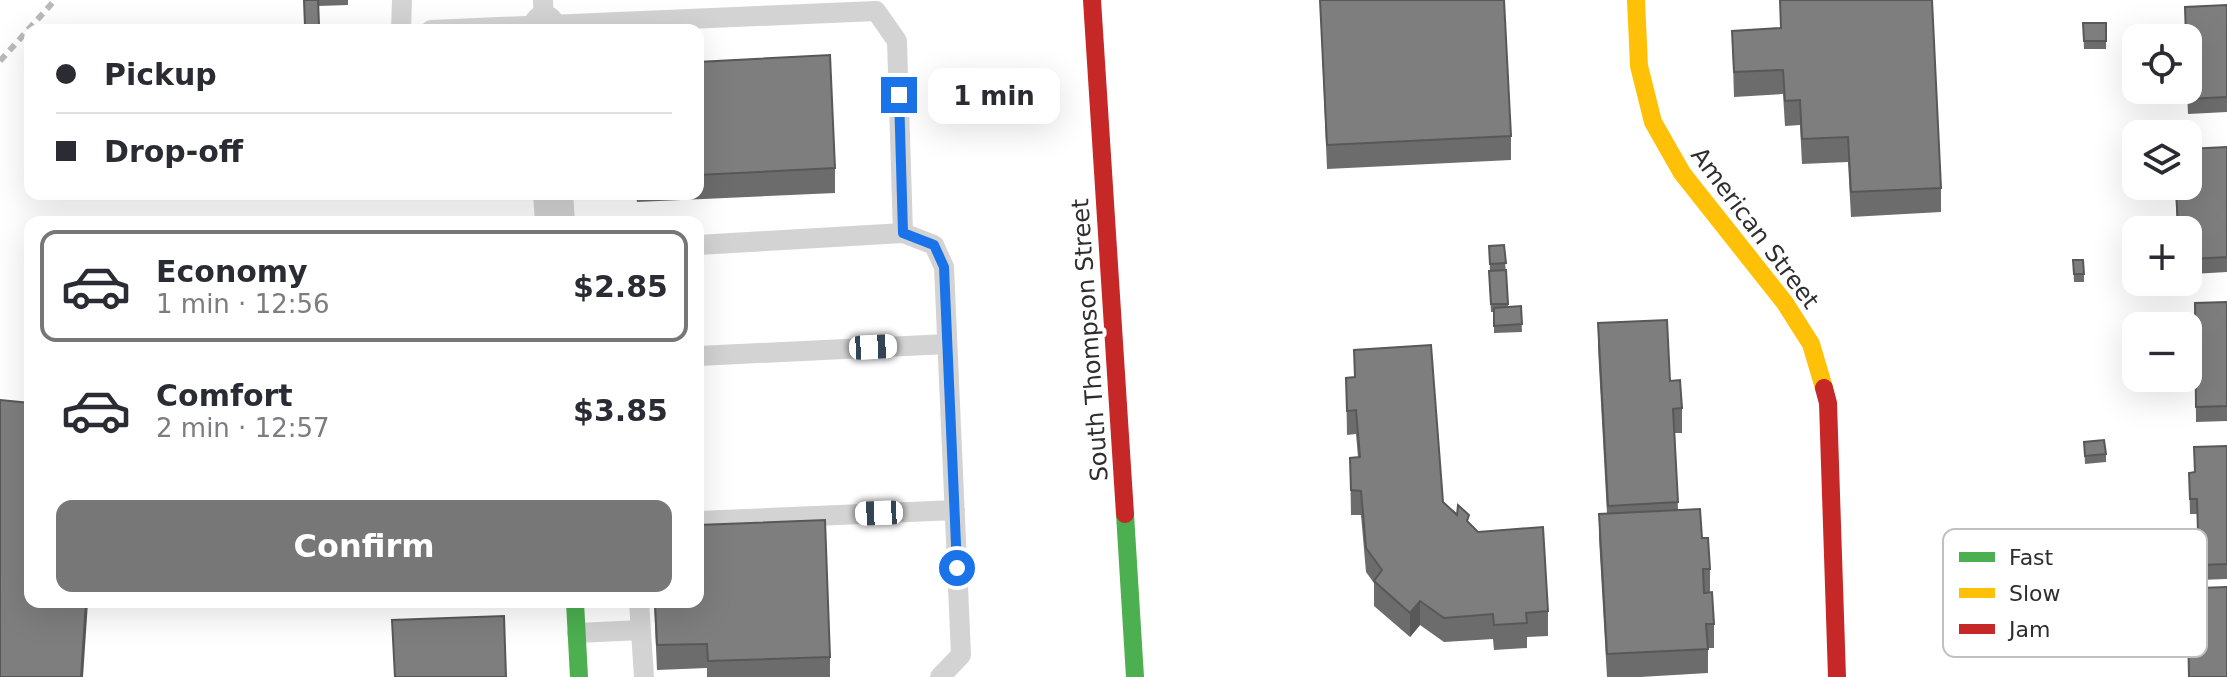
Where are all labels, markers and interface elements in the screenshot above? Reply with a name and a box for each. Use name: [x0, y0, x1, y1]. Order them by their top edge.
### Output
map controls: [2122, 24, 2202, 392]
button: locate: [2122, 24, 2202, 104]
text: Pickup: [104, 57, 217, 92]
callout: 1 min: [927, 67, 1059, 123]
route end: [881, 77, 917, 113]
text: 1 min: [953, 81, 1035, 111]
button: layers: [2122, 120, 2202, 200]
text: Drop-off: [104, 134, 243, 169]
street label: American Street: [1685, 142, 1825, 314]
street label: South Thompson Street: [1066, 198, 1114, 482]
button: +: [2122, 216, 2202, 296]
icon: car: [60, 250, 132, 322]
text: Economy: [156, 254, 308, 289]
text: $2.85: [573, 269, 668, 304]
text: 1 min · 12:56: [156, 289, 330, 319]
button: −: [2122, 312, 2202, 392]
car: [848, 334, 898, 360]
icon: car: [60, 374, 132, 446]
text: Comfort: [156, 378, 293, 413]
text: $3.85: [573, 393, 668, 428]
text: 2 min · 12:57: [156, 413, 330, 443]
button: Confirm: [56, 500, 672, 592]
car: [855, 500, 903, 526]
legend: [1943, 529, 2207, 657]
text: Fast: [2009, 545, 2054, 570]
route start: [939, 550, 975, 586]
text: Slow: [2009, 581, 2061, 606]
text: Jam: [2007, 617, 2050, 642]

